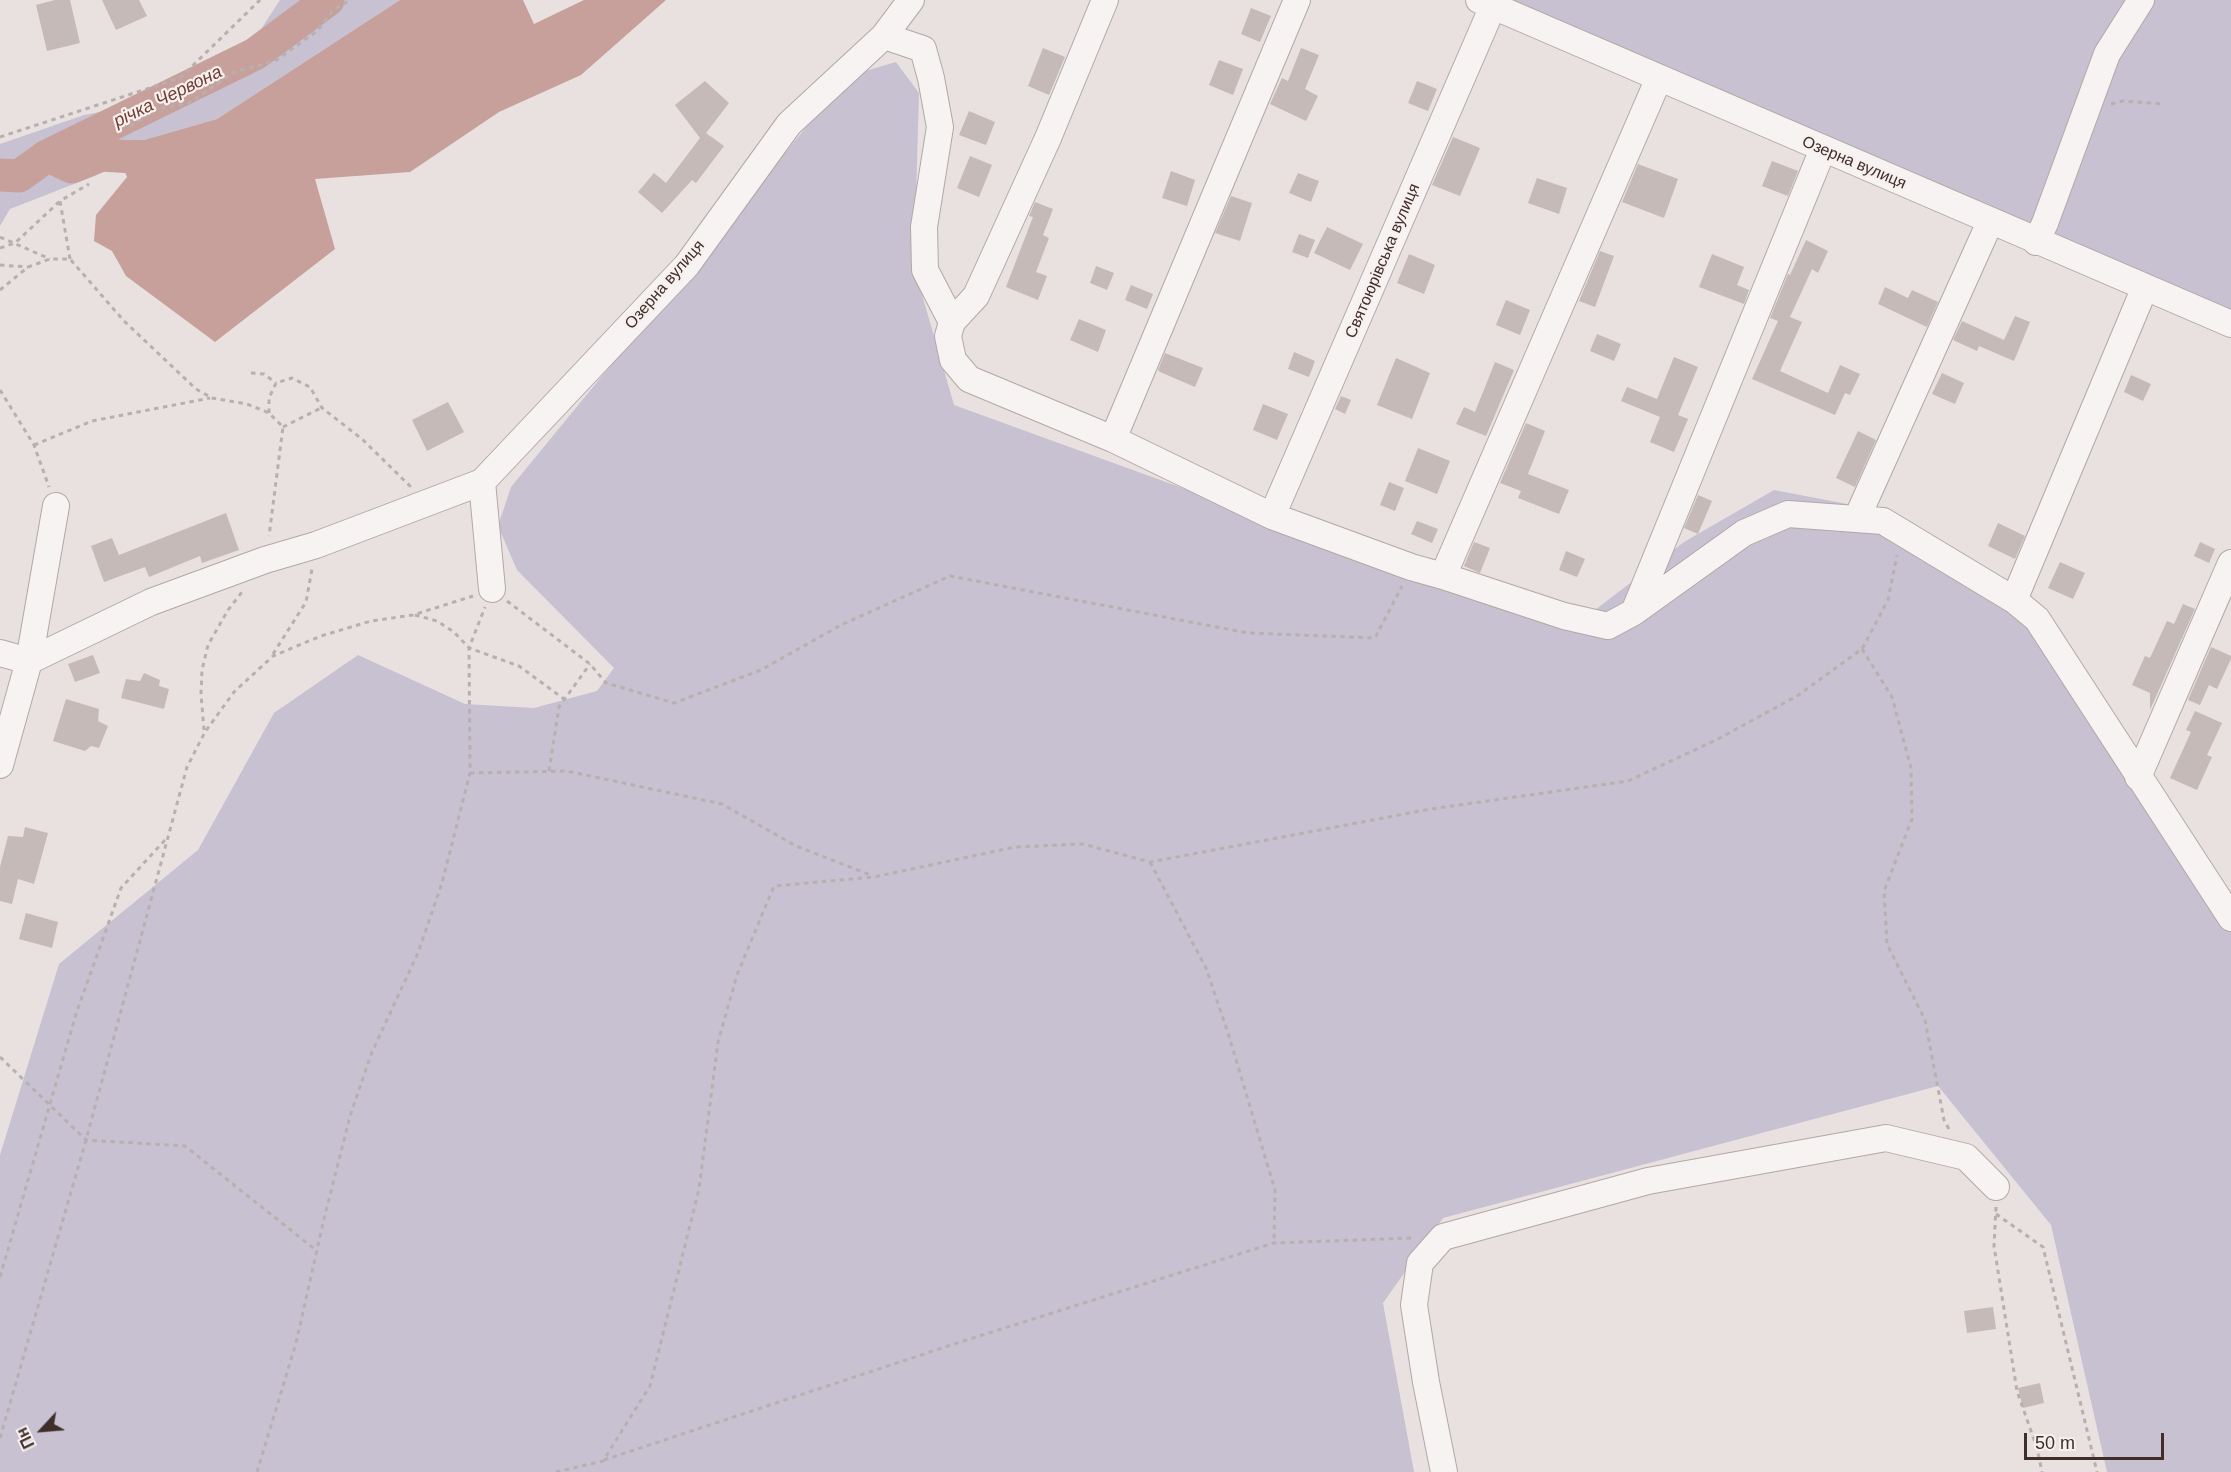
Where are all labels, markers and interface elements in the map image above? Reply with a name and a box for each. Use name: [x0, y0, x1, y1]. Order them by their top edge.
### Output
water label: річка Червона: [110, 61, 226, 133]
street label: Озерна вулиця: [1799, 132, 1909, 194]
street label: Святоюрівська вулиця: [1342, 181, 1424, 341]
street label: Озерна вулиця: [621, 237, 709, 333]
north arrow: [12, 1400, 72, 1460]
scale bar: [2027, 1421, 2166, 1459]
text: Пн: [13, 1425, 38, 1451]
text: 50 m: [2035, 1433, 2075, 1453]

